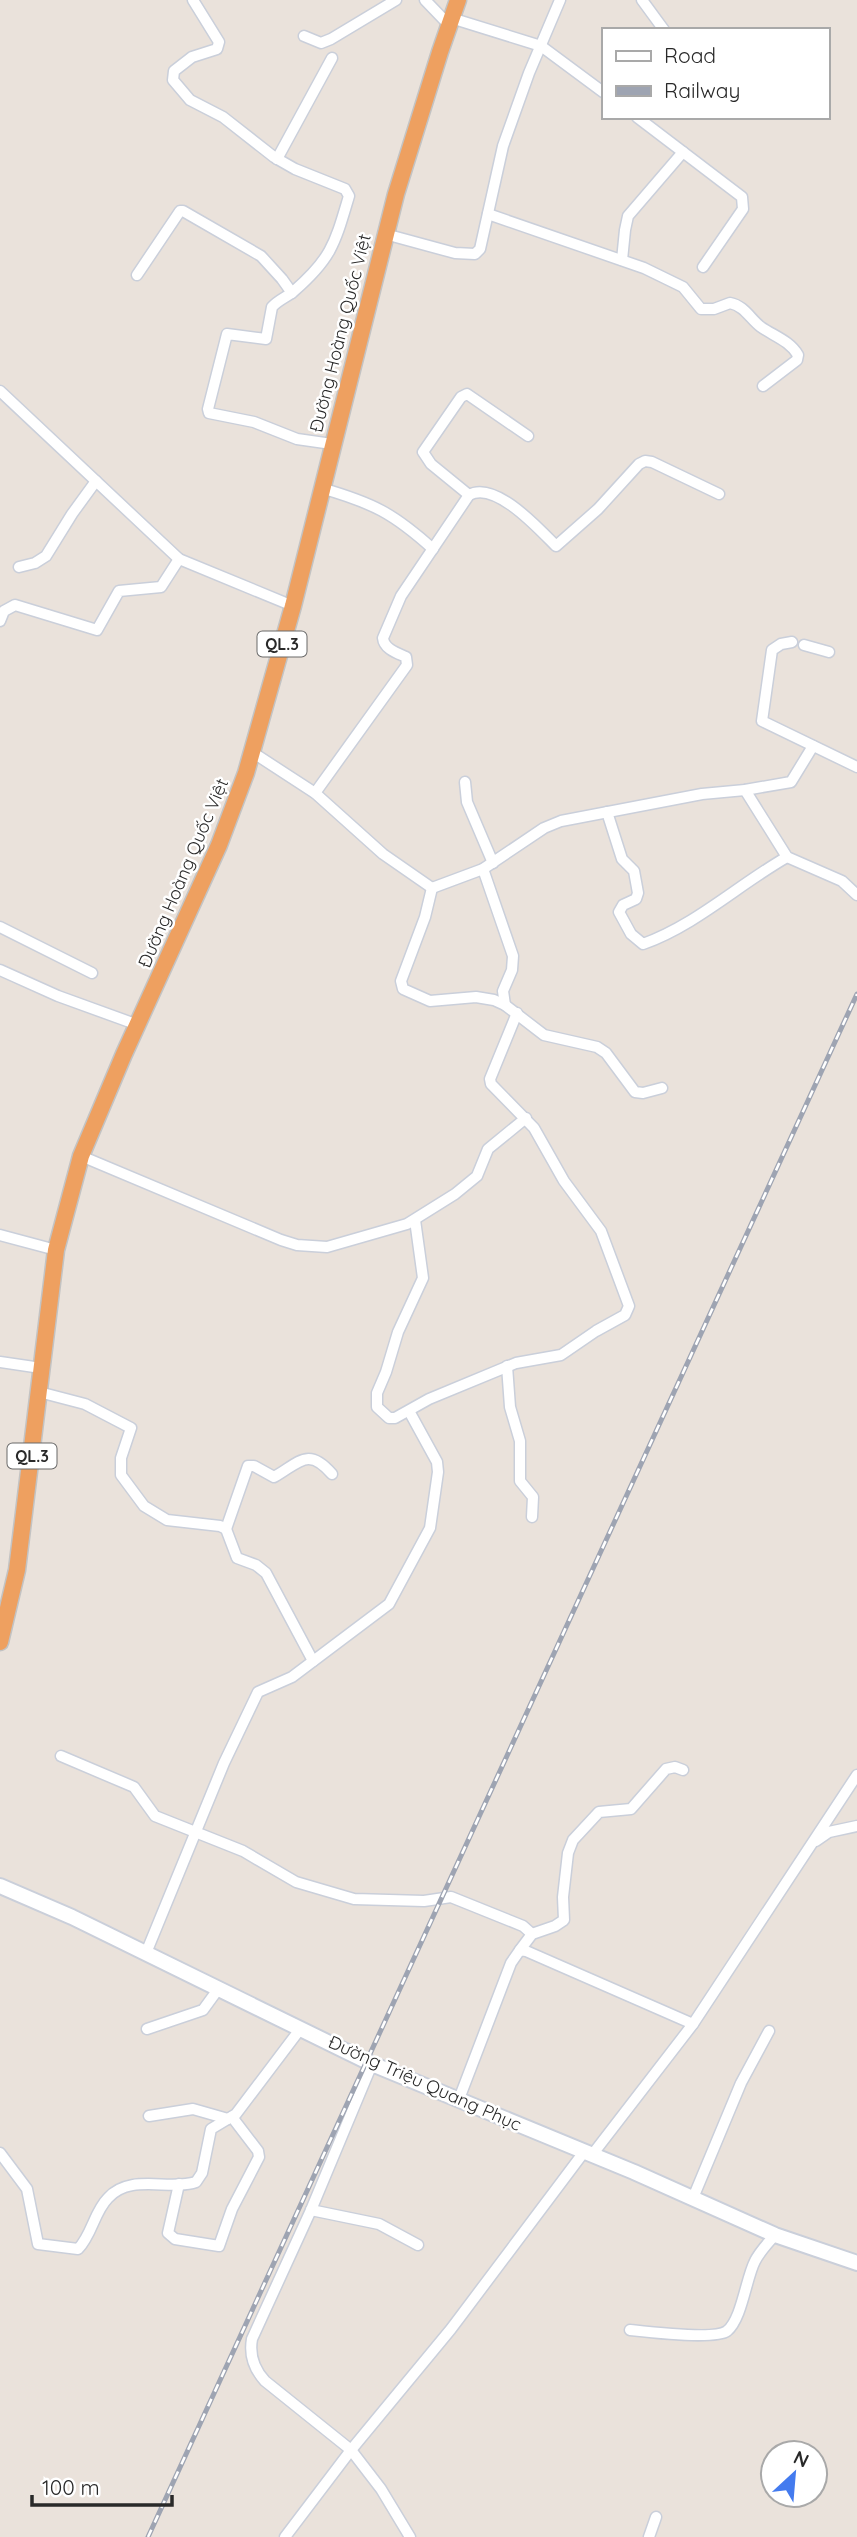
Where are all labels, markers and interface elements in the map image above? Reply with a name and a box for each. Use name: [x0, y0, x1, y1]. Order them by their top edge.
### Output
legend: [602, 28, 829, 119]
text: Road: [664, 42, 716, 68]
text: Railway: [664, 77, 740, 103]
street label: Đường Hoàng Quốc Việt: [304, 232, 376, 434]
road number: QL.3: [258, 632, 306, 656]
street label: Đường Hoàng Quốc Việt: [133, 775, 233, 971]
road number: QL.3: [7, 1444, 56, 1468]
street label: Đường Triệu Quang Phục: [325, 2030, 525, 2136]
north arrow: [759, 2439, 829, 2509]
text: N: [790, 2445, 813, 2473]
scale bar: [32, 2464, 172, 2508]
text: 100 m: [42, 2474, 100, 2500]

